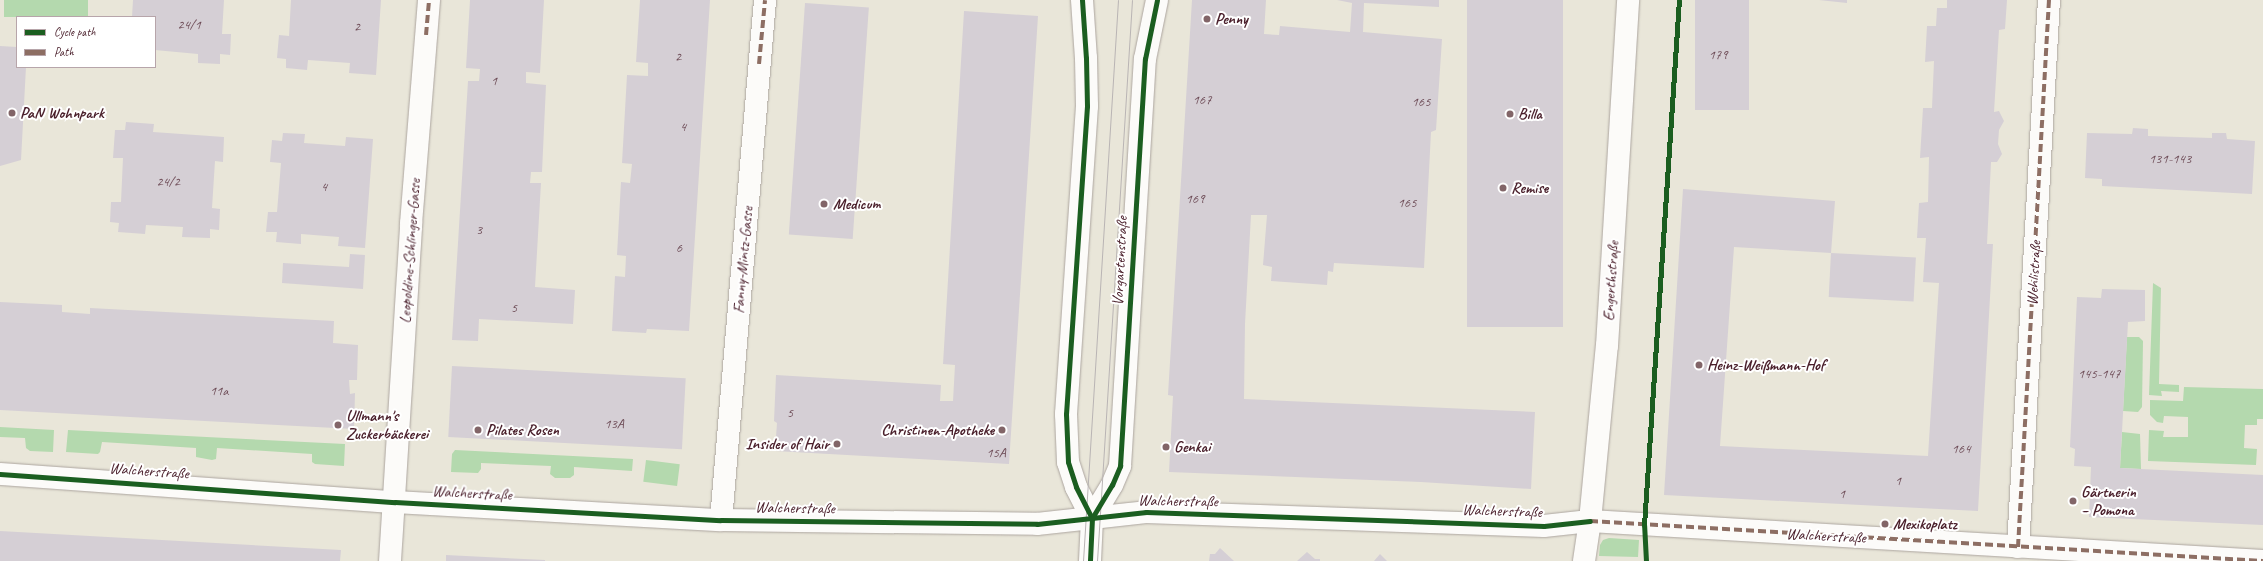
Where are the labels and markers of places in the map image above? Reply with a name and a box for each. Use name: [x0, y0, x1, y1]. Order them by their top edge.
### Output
place label: Penny: [1215, 9, 1248, 29]
marker: Penny: [1202, 14, 1212, 24]
place label: PaN Wohnpark: [20, 103, 104, 123]
place label: Billa: [1518, 104, 1542, 124]
marker: PaN Wohnpark: [7, 108, 17, 118]
marker: Billa: [1505, 109, 1515, 119]
place label: Remise: [1511, 178, 1548, 198]
marker: Remise: [1498, 183, 1508, 193]
place label: Medicum: [833, 194, 880, 214]
marker: Medicum: [818, 198, 830, 210]
place label: Heinz-Weißmann-Hof: [1707, 355, 1825, 375]
marker: Heinz-Weißmann-Hof: [1694, 360, 1704, 370]
place label: Ullmann's Zuckerbäckerei: [346, 406, 428, 444]
marker: Ullmann's Zuckerbäckerei: [333, 420, 343, 430]
place label: Pilates Rosen: [486, 420, 559, 440]
place label: Christinen-Apotheke: [881, 420, 994, 440]
marker: Pilates Rosen: [473, 425, 483, 435]
marker: Christinen-Apotheke: [997, 425, 1007, 435]
place label: Insider of Hair: [745, 434, 829, 454]
place label: Genkai: [1174, 437, 1210, 457]
marker: Insider of Hair: [832, 439, 842, 449]
marker: Genkai: [1161, 442, 1171, 452]
place label: Gärtnerin – Pomona: [2081, 482, 2136, 520]
marker: Gärtnerin – Pomona: [2068, 496, 2078, 506]
place label: Mexikoplatz: [1893, 514, 1957, 534]
marker: Mexikoplatz: [1880, 519, 1890, 529]

